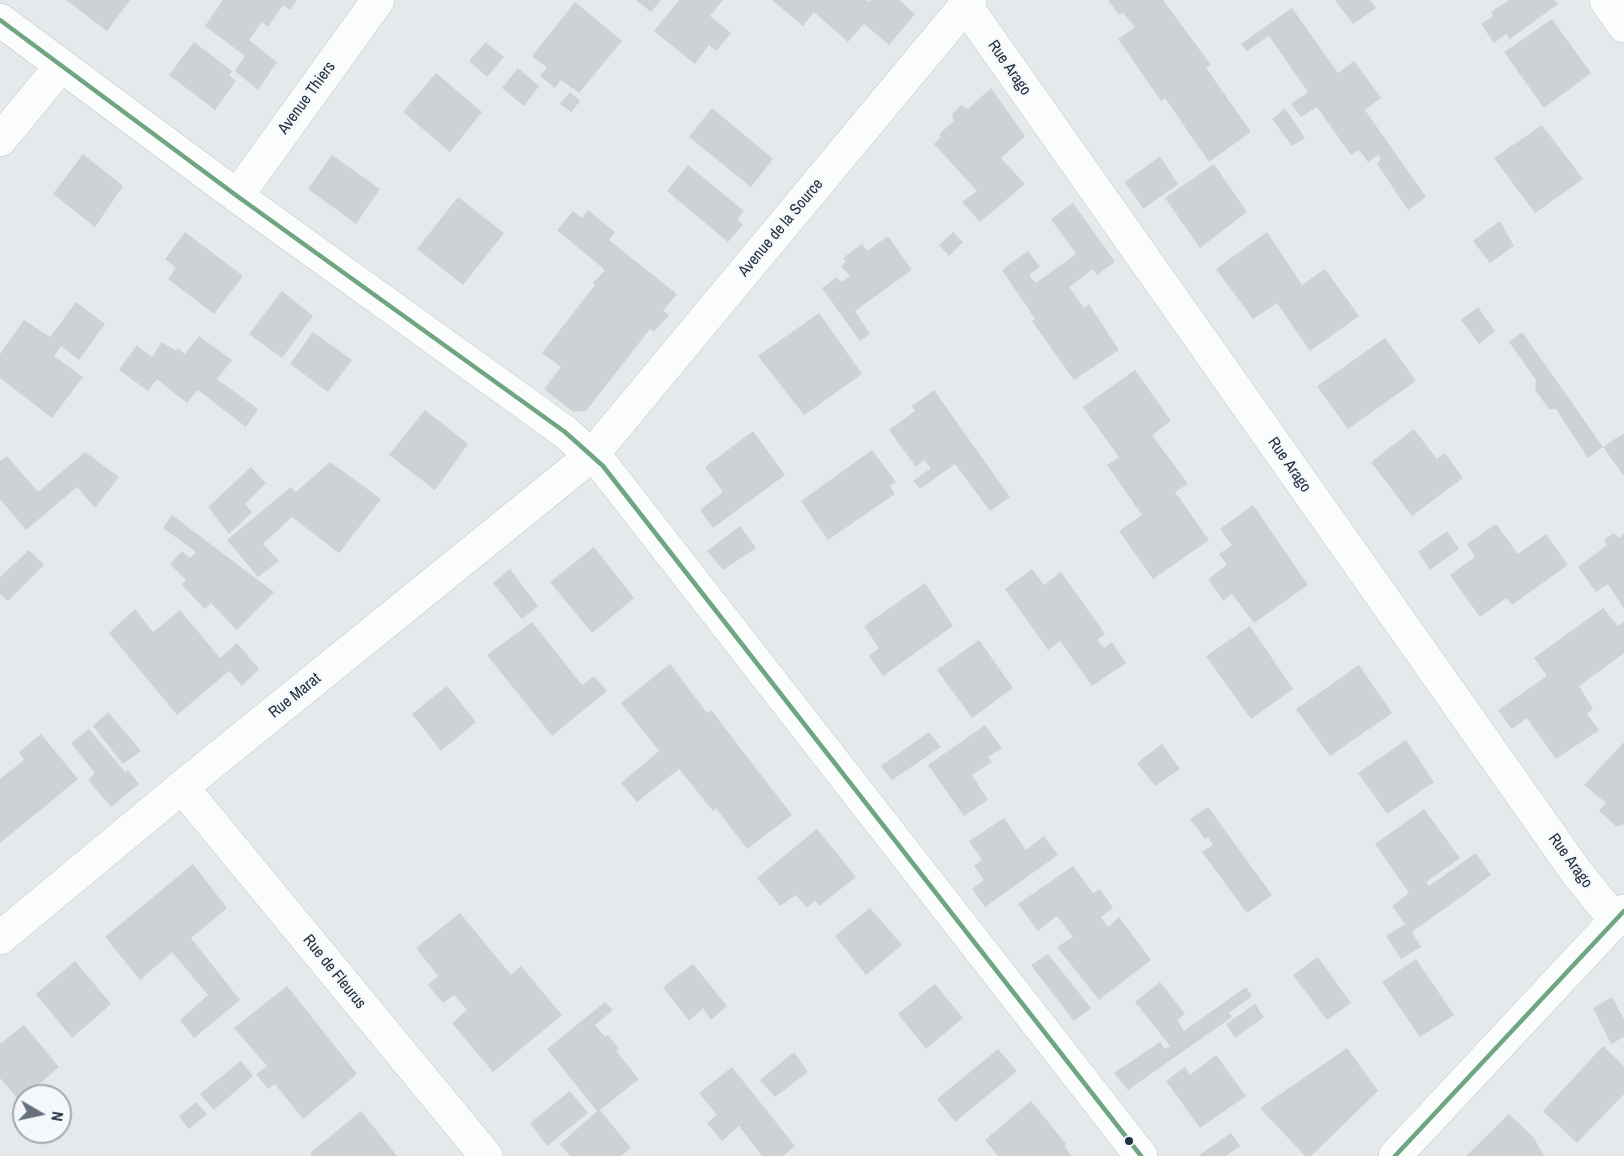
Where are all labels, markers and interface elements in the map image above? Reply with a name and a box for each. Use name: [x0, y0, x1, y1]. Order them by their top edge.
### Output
street label: Rue Arago: [983, 37, 1035, 99]
street label: Avenue Thiers: [274, 58, 340, 138]
street label: Avenue de la Source: [735, 175, 827, 281]
street label: Rue Arago: [1263, 434, 1315, 496]
street label: Rue Marat: [265, 669, 325, 723]
street label: Rue Arago: [1544, 830, 1596, 892]
street label: Rue de Fleurus: [298, 931, 370, 1013]
north arrow: [12, 1084, 72, 1144]
text: N: [46, 1110, 69, 1123]
unlabelled marker: [1123, 1135, 1135, 1147]

